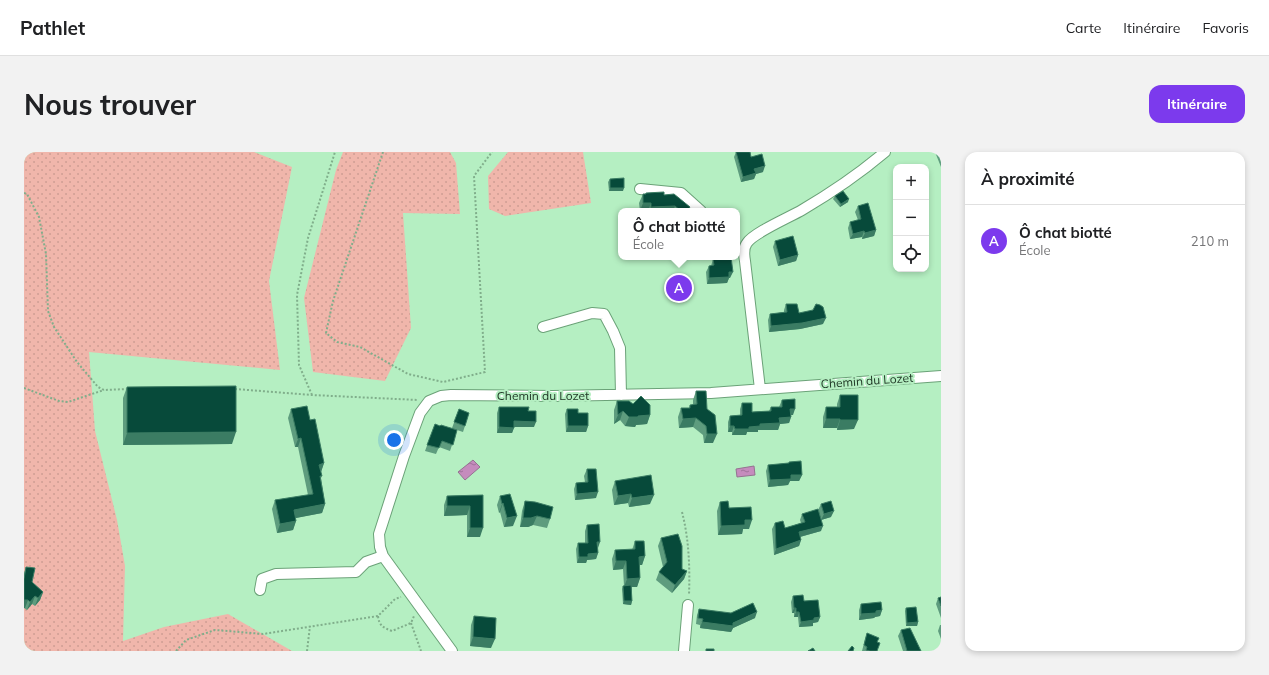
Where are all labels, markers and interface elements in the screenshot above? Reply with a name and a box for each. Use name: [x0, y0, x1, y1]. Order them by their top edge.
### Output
text: Pathlet: [20, 16, 85, 40]
text: Carte: [1066, 19, 1101, 37]
text: Itinéraire: [1123, 19, 1180, 37]
text: Favoris: [1202, 19, 1249, 37]
button: Itinéraire: [1149, 85, 1245, 123]
text: Nous trouver: [24, 87, 196, 122]
map controls: [893, 164, 929, 272]
button: +: [893, 164, 929, 200]
text: À proximité: [981, 168, 1075, 189]
button: −: [893, 200, 929, 236]
popup: [618, 208, 740, 260]
text: Ô chat biotté: [633, 217, 725, 236]
text: Ô chat biotté: [1019, 223, 1112, 242]
text: A: [989, 233, 999, 249]
text: 210 m: [1191, 233, 1229, 249]
text: École: [633, 236, 664, 252]
button: locate: [893, 236, 929, 272]
text: École: [1019, 242, 1051, 258]
pin: A: [666, 273, 692, 303]
street label: Chemin du Lozet: [820, 370, 914, 391]
street label: Chemin du Lozet: [497, 388, 589, 403]
your location: [384, 430, 404, 450]

